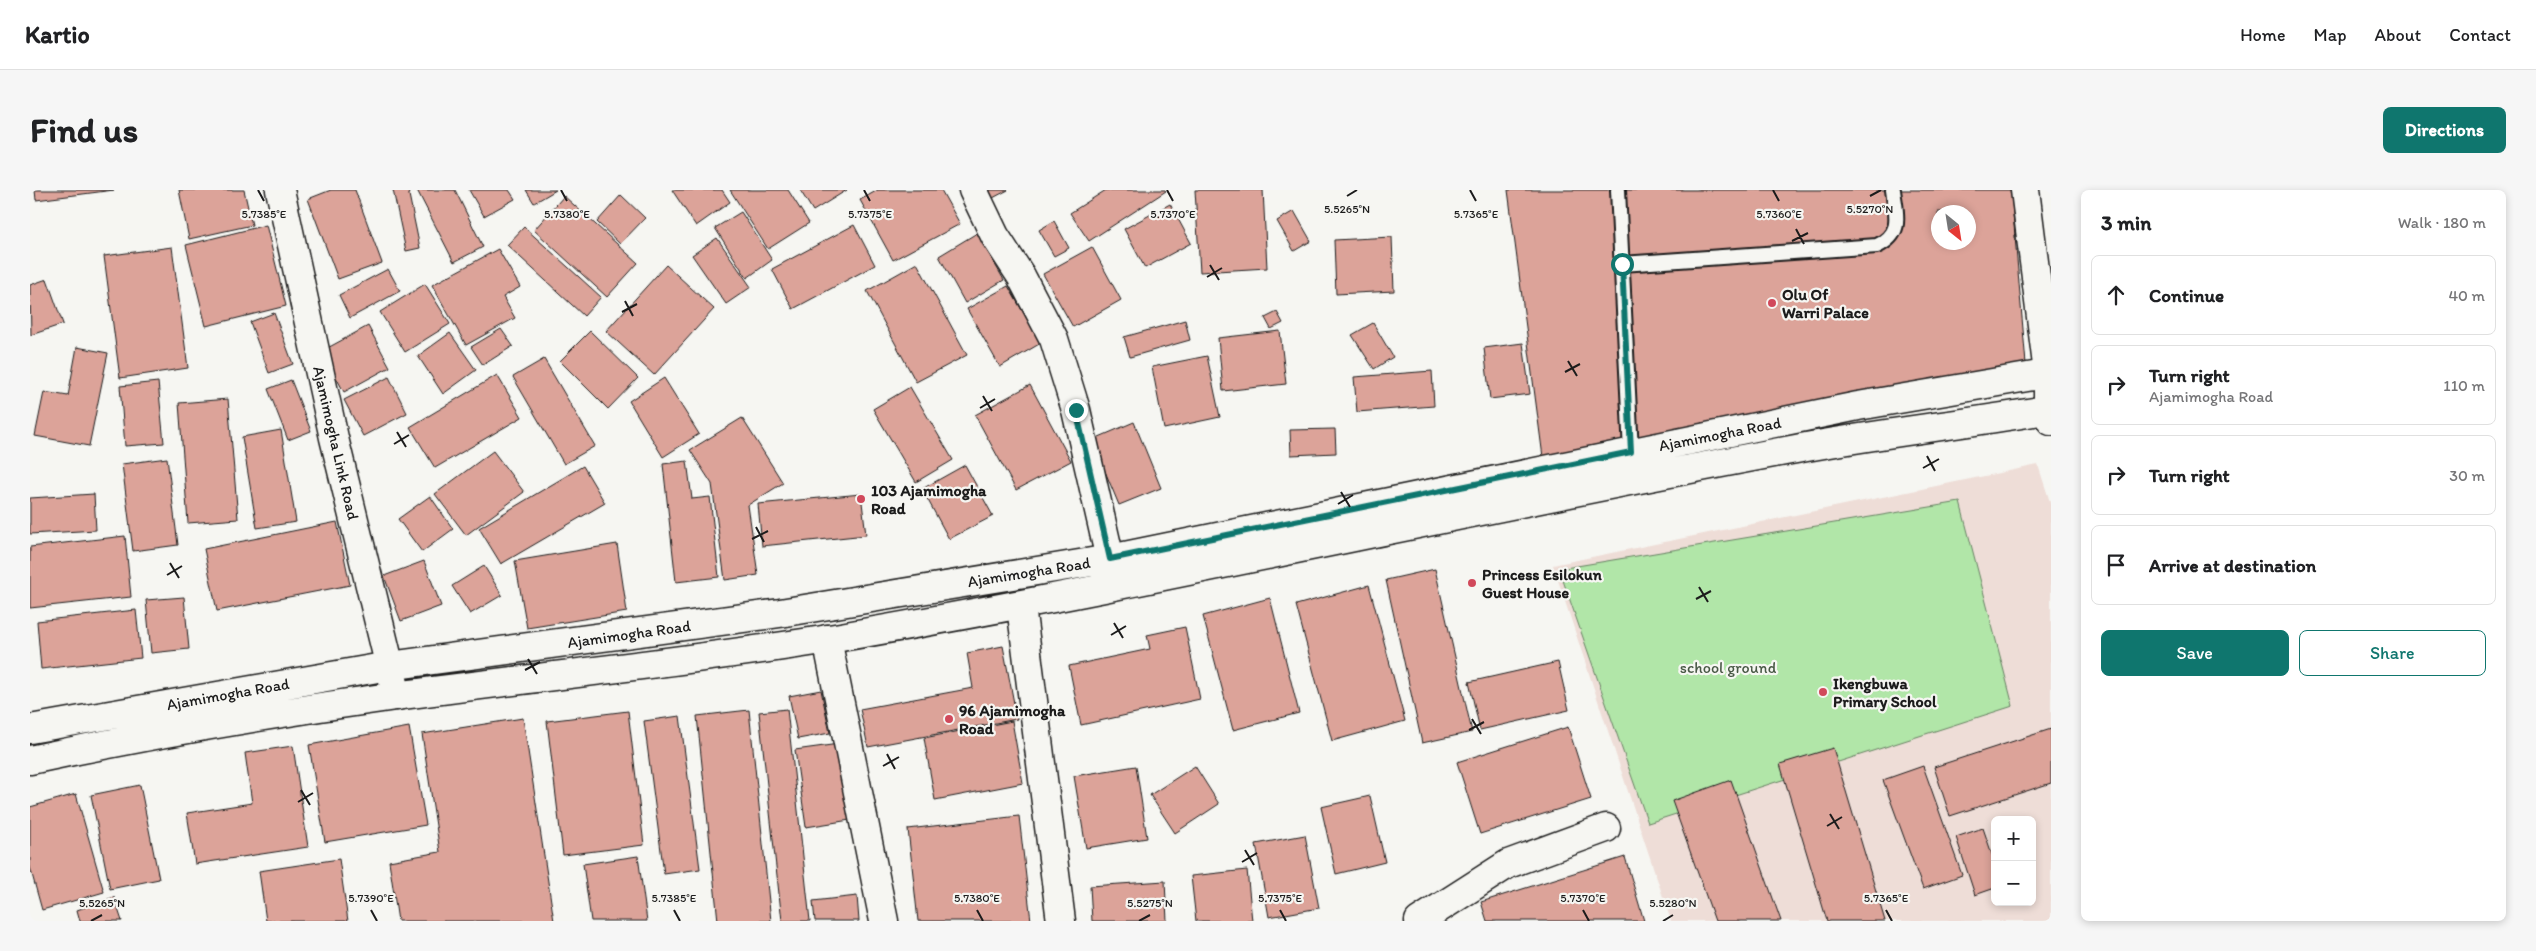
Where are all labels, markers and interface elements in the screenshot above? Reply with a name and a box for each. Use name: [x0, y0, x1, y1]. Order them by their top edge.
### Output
text: Kartio: [25, 20, 90, 49]
text: Home: [2240, 24, 2286, 46]
text: Map: [2314, 24, 2347, 46]
text: About: [2375, 24, 2421, 46]
text: Contact: [2449, 24, 2511, 46]
button: Directions: [2383, 107, 2506, 153]
text: Find us: [30, 109, 138, 151]
text: 5.5265°N: [1324, 202, 1370, 216]
text: 5.5270°N: [1847, 202, 1893, 216]
north arrow: [1931, 205, 1976, 250]
text: 5.7385°E: [242, 207, 287, 221]
text: 5.7380°E: [544, 207, 590, 221]
text: 5.7375°E: [848, 207, 892, 221]
text: 5.7370°E: [1150, 207, 1196, 221]
text: 5.7365°E: [1454, 207, 1499, 221]
text: 5.7360°E: [1756, 207, 1802, 221]
text: 3 min: [2101, 210, 2151, 235]
text: Walk · 180 m: [2398, 213, 2486, 232]
route start: [1611, 253, 1634, 276]
icon: ahead: [2102, 281, 2130, 309]
text: Continue: [2149, 284, 2224, 307]
place label: Olu Of Warri Palace: [1782, 285, 1869, 322]
text: 40 m: [2448, 286, 2485, 305]
marker: Olu Of Warri Palace: [1766, 297, 1778, 309]
street label: Ajamimogha Link Road: [309, 364, 363, 522]
text: Turn right: [2149, 364, 2230, 387]
icon: right: [2102, 371, 2130, 399]
text: 110 m: [2443, 376, 2485, 395]
text: Ajamimogha Road: [2149, 387, 2273, 406]
route end: [1065, 399, 1088, 422]
street label: Ajamimogha Road: [1657, 413, 1783, 455]
icon: right: [2102, 461, 2130, 489]
text: Turn right: [2149, 464, 2230, 487]
text: 30 m: [2449, 466, 2485, 485]
place label: 103 Ajamimogha Road: [871, 481, 987, 518]
marker: 103 Ajamimogha Road: [855, 493, 867, 505]
icon: arrive: [2102, 551, 2130, 579]
street label: Ajamimogha Road: [966, 553, 1092, 591]
text: Arrive at destination: [2149, 554, 2316, 577]
place label: Princess Esilokun Guest House: [1482, 565, 1603, 602]
marker: Princess Esilokun Guest House: [1466, 577, 1478, 589]
street label: Ajamimogha Road: [566, 616, 692, 652]
button: Save: [2101, 630, 2289, 676]
button: Share: [2299, 630, 2486, 676]
park label: school ground: [1680, 658, 1777, 677]
street label: Ajamimogha Road: [165, 674, 291, 714]
place label: Ikengbuwa Primary School: [1833, 674, 1937, 712]
marker: Ikengbuwa Primary School: [1817, 686, 1829, 698]
place label: 96 Ajamimogha Road: [959, 701, 1066, 738]
marker: 96 Ajamimogha Road: [943, 713, 955, 725]
map controls: [1991, 816, 2036, 906]
button: +: [1991, 816, 2036, 861]
button: −: [1991, 861, 2036, 906]
text: 5.7390°E: [348, 891, 394, 905]
text: 5.7385°E: [652, 891, 697, 905]
text: 5.7380°E: [954, 891, 1000, 905]
text: 5.7375°E: [1258, 891, 1302, 905]
text: 5.7370°E: [1560, 891, 1606, 905]
text: 5.7365°E: [1864, 891, 1909, 905]
text: 5.5265°N: [79, 896, 125, 910]
text: 5.5275°N: [1127, 896, 1173, 910]
text: 5.5280°N: [1649, 896, 1697, 910]

